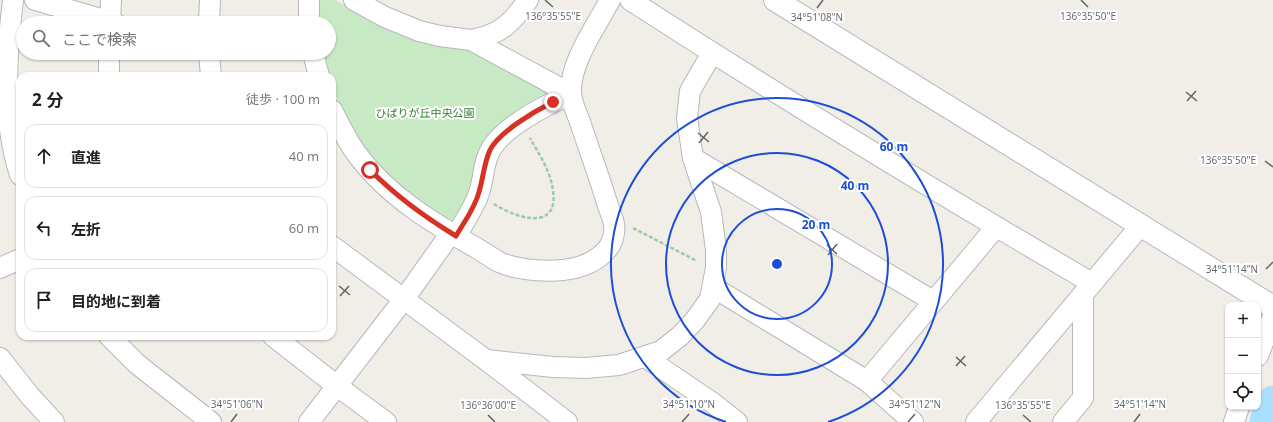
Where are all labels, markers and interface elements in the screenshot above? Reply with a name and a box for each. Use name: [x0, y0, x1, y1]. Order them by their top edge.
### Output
text: 136°35'55"E: [525, 9, 581, 23]
text: 136°35'50"E: [1060, 9, 1116, 23]
text: 34°51'08"N: [791, 10, 843, 24]
search box: [16, 16, 336, 60]
icon: search: [30, 27, 52, 49]
text: ここで検索: [62, 29, 137, 49]
text: 2 分: [32, 88, 63, 111]
text: 徒歩 · 100 m: [246, 90, 320, 108]
route end: [544, 93, 562, 111]
park label: ひばりが丘中央公園: [376, 105, 475, 120]
text: 60 m: [880, 138, 908, 155]
icon: ahead: [33, 145, 55, 167]
text: 直進: [71, 147, 101, 167]
text: 40 m: [289, 147, 319, 165]
text: 136°35'50"E: [1200, 153, 1256, 167]
route start: [361, 161, 379, 179]
text: 40 m: [841, 177, 869, 194]
text: 20 m: [802, 216, 830, 233]
icon: left: [33, 217, 55, 239]
text: 左折: [71, 219, 101, 239]
text: 60 m: [289, 219, 319, 237]
centre of rings: [770, 257, 784, 271]
text: 34°51'14"N: [1206, 262, 1258, 276]
icon: arrive: [33, 289, 55, 311]
text: 目的地に到着: [71, 291, 161, 311]
map controls: [1225, 302, 1261, 410]
button: +: [1225, 302, 1261, 338]
button: −: [1225, 338, 1261, 374]
button: locate: [1225, 374, 1261, 410]
text: 34°51'06"N: [211, 397, 263, 411]
text: 34°51'10"N: [663, 397, 715, 411]
text: 34°51'12"N: [889, 397, 941, 411]
text: 34°51'14"N: [1114, 397, 1166, 411]
text: 136°36'00"E: [460, 398, 516, 412]
text: 136°35'55"E: [995, 398, 1051, 412]

